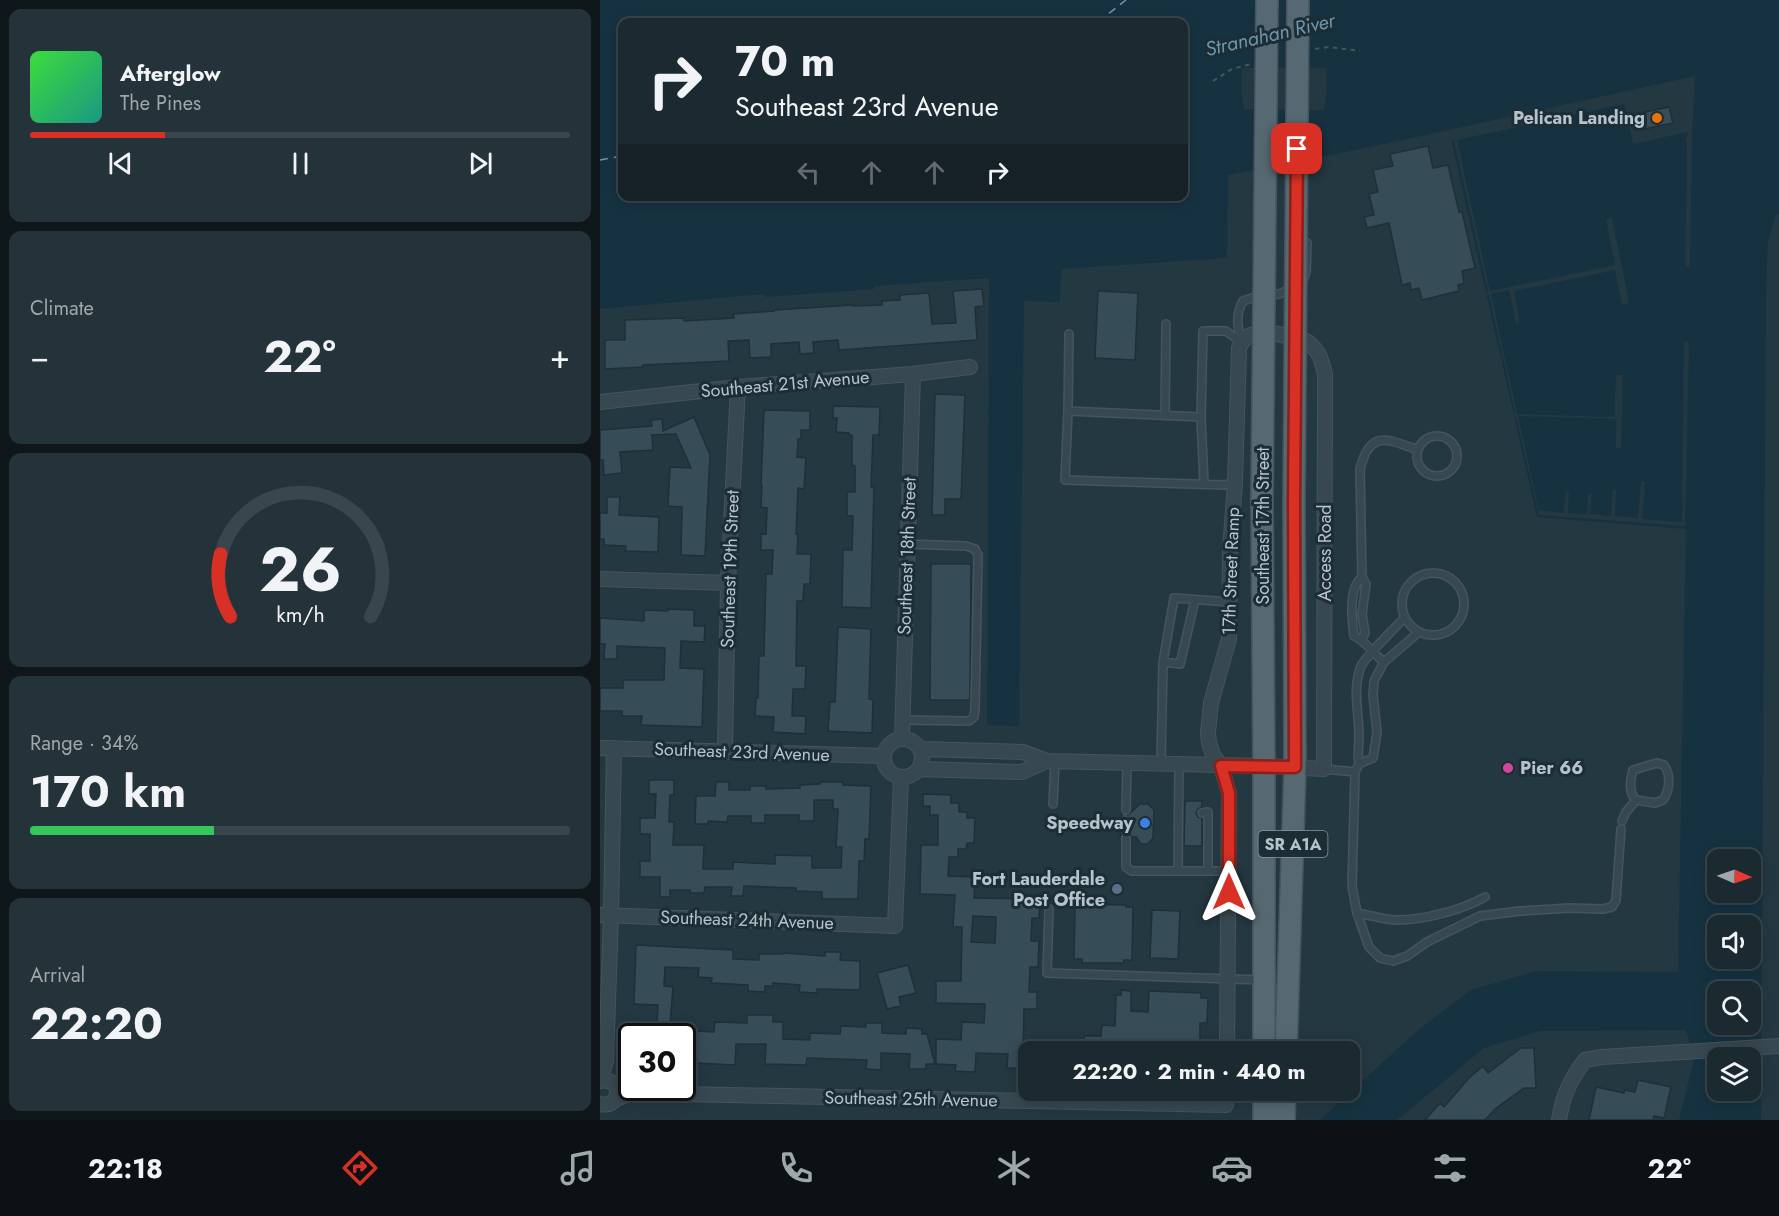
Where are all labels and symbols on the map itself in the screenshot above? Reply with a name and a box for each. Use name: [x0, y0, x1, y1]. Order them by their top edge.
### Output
water label: Stranahan River: [1202, 6, 1339, 64]
place label: Pelican Landing: [1513, 105, 1645, 131]
marker: Pelican Landing: [1650, 111, 1664, 125]
pin: [1271, 123, 1322, 174]
street label: Southeast 21st Avenue: [700, 364, 870, 404]
street label: Southeast 17th Street: [1250, 447, 1276, 605]
street label: Southeast 18th Street: [891, 476, 923, 635]
street label: Southeast 19th Street: [714, 489, 746, 649]
street label: Access Road: [1312, 504, 1338, 602]
street label: 17th Street Ramp: [1216, 507, 1246, 635]
street label: Southeast 23rd Avenue: [654, 736, 830, 768]
place label: Pier 66: [1520, 755, 1583, 781]
marker: Pier 66: [1501, 761, 1515, 775]
place label: Speedway: [1046, 810, 1134, 836]
marker: Speedway: [1138, 816, 1152, 830]
road number: SR A1A: [1258, 831, 1328, 857]
north arrow: [1707, 849, 1761, 903]
position arrow: [1197, 860, 1261, 924]
place label: Fort Lauderdale Post Office: [972, 866, 1105, 913]
marker: Fort Lauderdale Post Office: [1110, 882, 1124, 896]
street label: Southeast 24th Avenue: [660, 904, 834, 936]
speed limit sign: 30: [618, 1023, 696, 1101]
street label: Southeast 25th Avenue: [824, 1084, 998, 1114]

